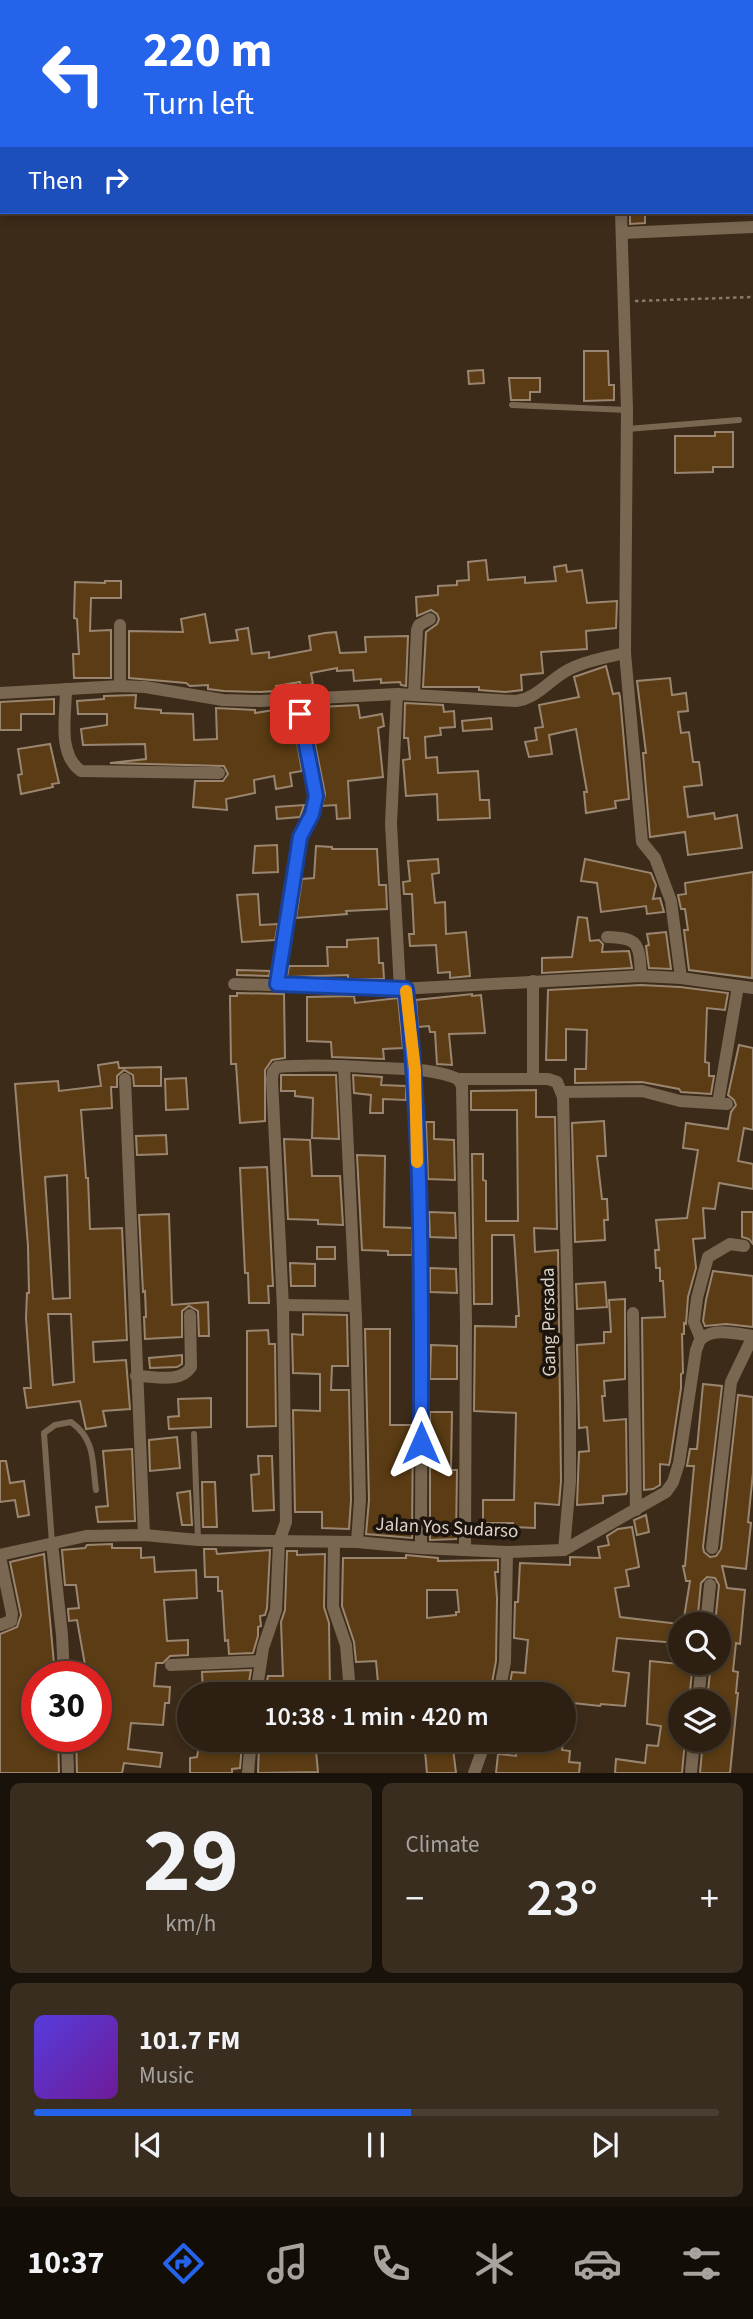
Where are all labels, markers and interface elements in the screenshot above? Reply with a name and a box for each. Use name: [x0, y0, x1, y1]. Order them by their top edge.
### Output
text: 220 m: [143, 16, 272, 86]
icon: left: [28, 28, 119, 119]
text: Turn left: [143, 81, 254, 127]
icon: right: [97, 161, 135, 199]
text: Then: [28, 162, 83, 199]
pin: [270, 684, 330, 744]
icon: arrive: [281, 695, 319, 733]
street label: Gang Persada: [535, 1267, 563, 1377]
position arrow: [384, 1406, 458, 1480]
street label: Jalan Yos Sudarso: [375, 1511, 519, 1545]
map controls: [668, 1612, 731, 1752]
button: search: [668, 1612, 731, 1675]
speed limit sign: 30: [21, 1661, 112, 1752]
button: layers: [668, 1689, 731, 1752]
text: 10:38 · 1 min · 420 m: [264, 1698, 489, 1735]
text: 29: [143, 1797, 239, 1926]
text: Climate: [406, 1828, 479, 1861]
text: 23°: [527, 1862, 598, 1936]
text: −: [406, 1872, 424, 1926]
text: +: [700, 1872, 719, 1926]
text: km/h: [165, 1907, 216, 1940]
text: 101.7 FM: [139, 2022, 240, 2059]
text: Music: [139, 2059, 194, 2092]
icon: previous: [129, 2126, 167, 2164]
icon: pause: [357, 2126, 395, 2164]
icon: next: [586, 2126, 624, 2164]
icon: directions: [159, 2239, 208, 2288]
icon: music: [263, 2239, 312, 2288]
icon: phone: [366, 2239, 415, 2288]
icon: climate: [470, 2239, 519, 2288]
icon: car: [573, 2239, 622, 2288]
icon: filters: [677, 2239, 726, 2288]
text: 10:37: [27, 2240, 104, 2286]

